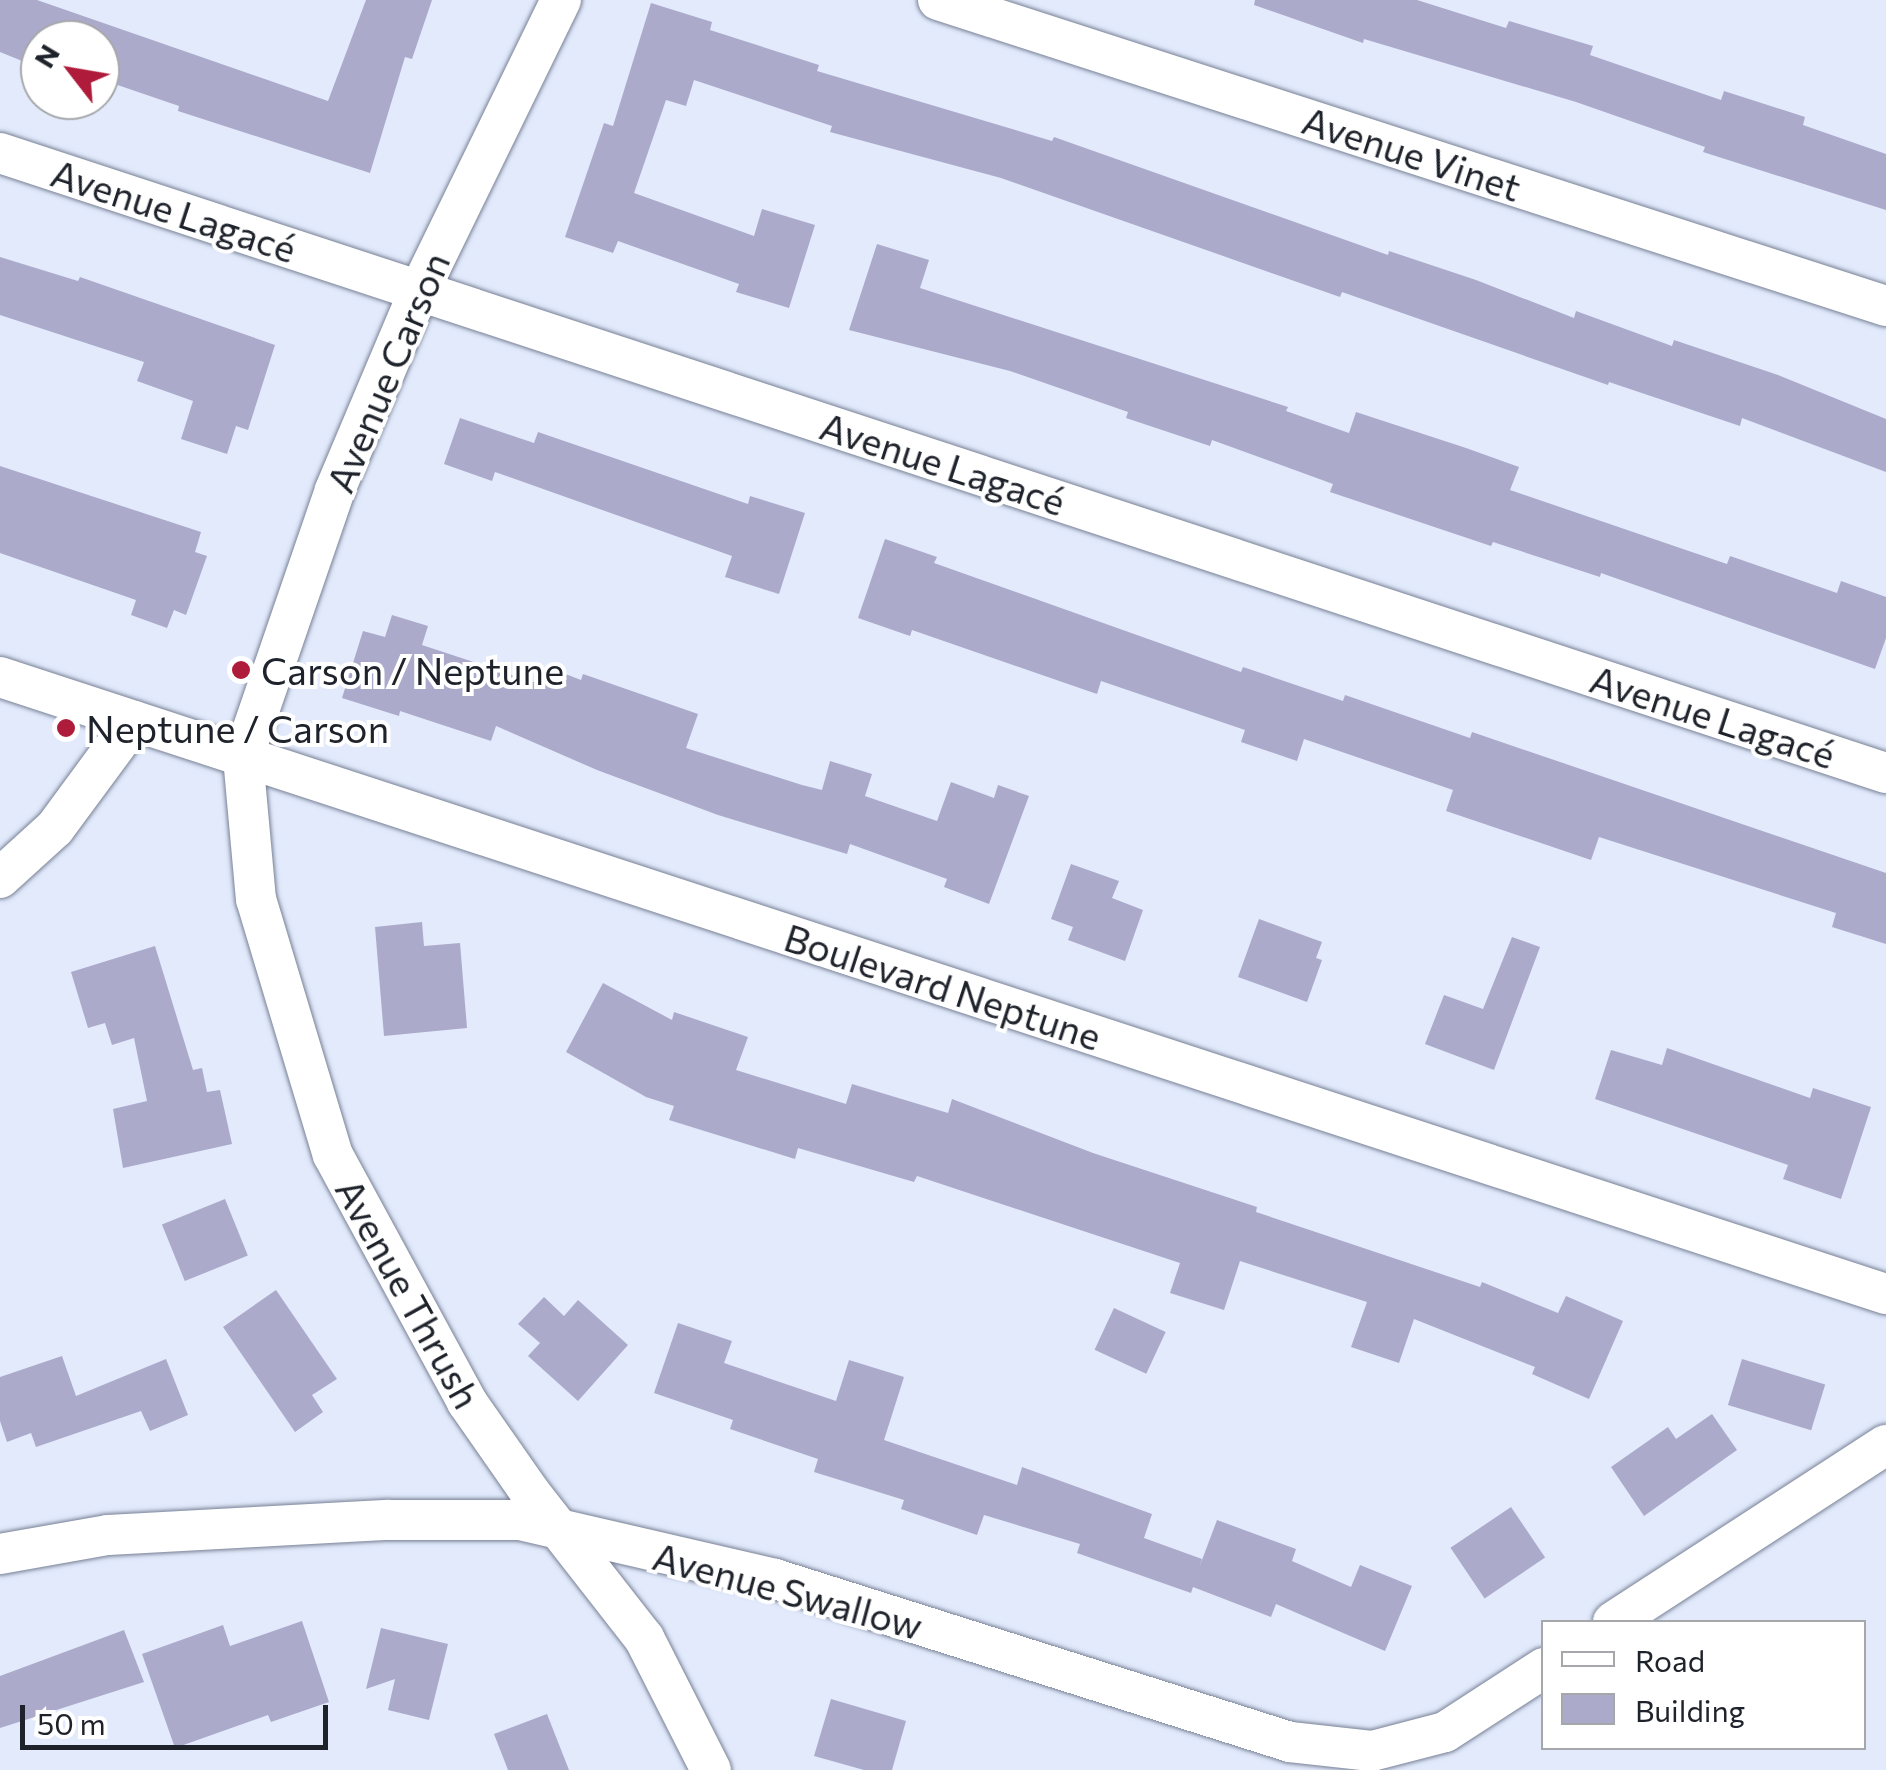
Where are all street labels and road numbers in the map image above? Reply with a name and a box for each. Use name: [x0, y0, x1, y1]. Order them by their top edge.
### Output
street label: Avenue Vinet: [1297, 96, 1527, 210]
street label: Avenue Lagacé: [46, 149, 302, 271]
street label: Avenue Carson: [316, 245, 458, 499]
street label: Avenue Lagacé: [815, 402, 1071, 524]
street label: Avenue Lagacé: [1585, 655, 1841, 777]
street label: Boulevard Neptune: [779, 913, 1107, 1059]
street label: Avenue Thrush: [327, 1170, 491, 1416]
street label: Avenue Swallow: [648, 1532, 928, 1648]

